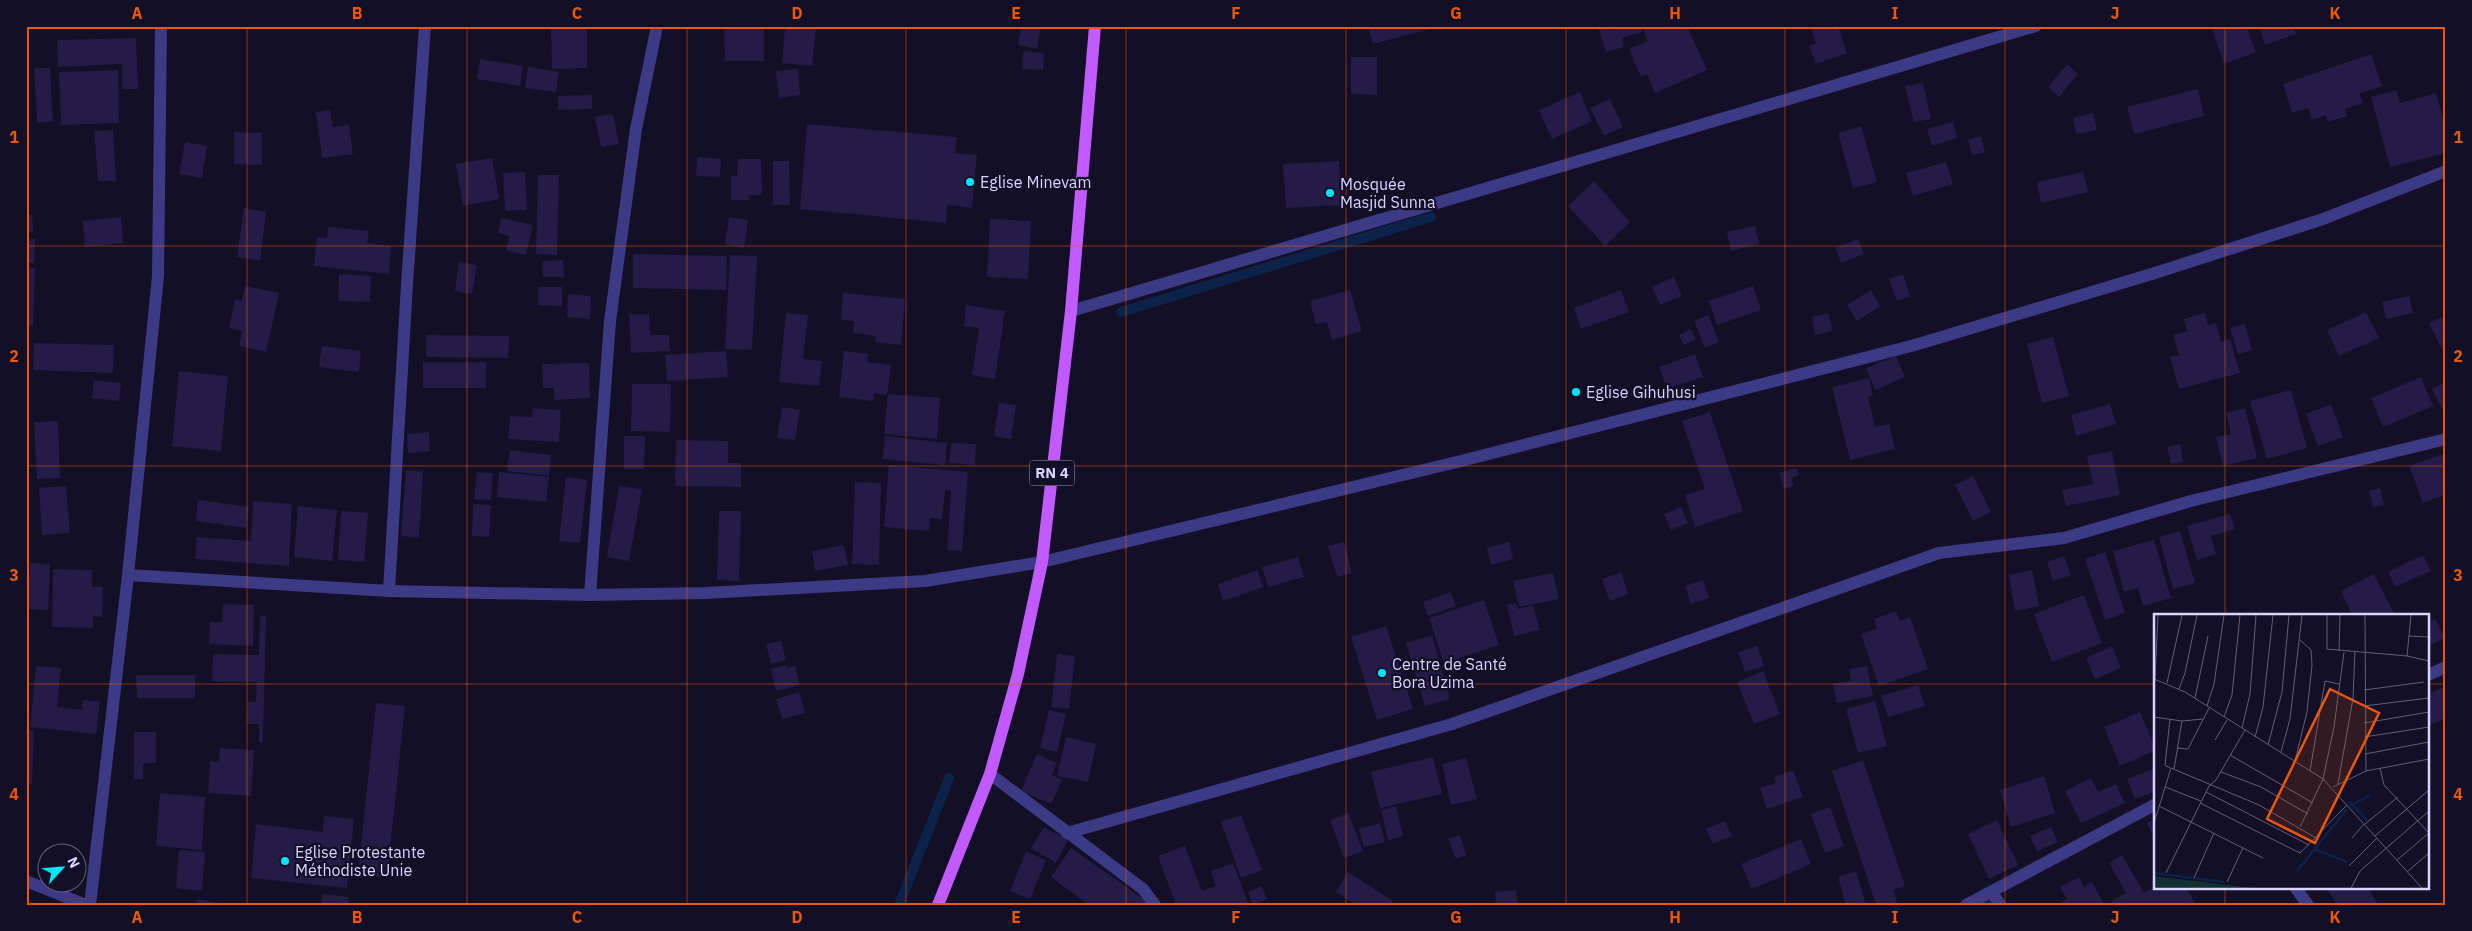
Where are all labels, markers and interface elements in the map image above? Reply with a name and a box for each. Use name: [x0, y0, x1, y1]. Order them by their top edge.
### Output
text: A: [132, 3, 143, 23]
text: B: [352, 3, 363, 23]
text: C: [572, 3, 582, 23]
text: D: [791, 3, 803, 23]
text: E: [1011, 3, 1021, 23]
text: F: [1231, 3, 1241, 23]
text: G: [1450, 3, 1462, 23]
text: H: [1669, 3, 1681, 23]
text: I: [1892, 3, 1899, 23]
text: J: [2111, 3, 2119, 23]
text: K: [2329, 3, 2341, 23]
text: 1: [9, 127, 19, 147]
text: 1: [2453, 127, 2463, 147]
place label: Eglise Minevam: [980, 172, 1091, 192]
place label: Mosquée Masjid Sunna: [1340, 174, 1436, 212]
marker: Eglise Minevam: [964, 176, 976, 188]
marker: Mosquée Masjid Sunna: [1324, 187, 1336, 199]
text: 2: [9, 346, 19, 366]
text: 2: [2453, 346, 2463, 366]
place label: Eglise Gihuhusi: [1586, 382, 1696, 402]
marker: Eglise Gihuhusi: [1570, 386, 1582, 398]
road number: RN 4: [1030, 460, 1074, 486]
text: 3: [9, 565, 19, 585]
text: 3: [2453, 565, 2463, 585]
inset map: [2154, 614, 2430, 888]
place label: Centre de Santé Bora Uzima: [1392, 654, 1507, 692]
marker: Centre de Santé Bora Uzima: [1376, 667, 1388, 679]
text: 4: [9, 784, 19, 804]
text: 4: [2453, 784, 2463, 804]
place label: Eglise Protestante Méthodiste Unie: [295, 842, 426, 880]
north arrow: [38, 844, 88, 894]
text: N: [63, 854, 84, 871]
marker: Eglise Protestante Méthodiste Unie: [279, 855, 291, 867]
text: A: [132, 907, 143, 927]
text: B: [352, 907, 363, 927]
text: C: [572, 907, 582, 927]
text: D: [791, 907, 803, 927]
text: E: [1011, 907, 1021, 927]
text: F: [1231, 907, 1241, 927]
text: G: [1450, 907, 1462, 927]
text: H: [1669, 907, 1681, 927]
text: I: [1892, 907, 1899, 927]
text: J: [2111, 907, 2119, 927]
text: K: [2329, 907, 2341, 927]

